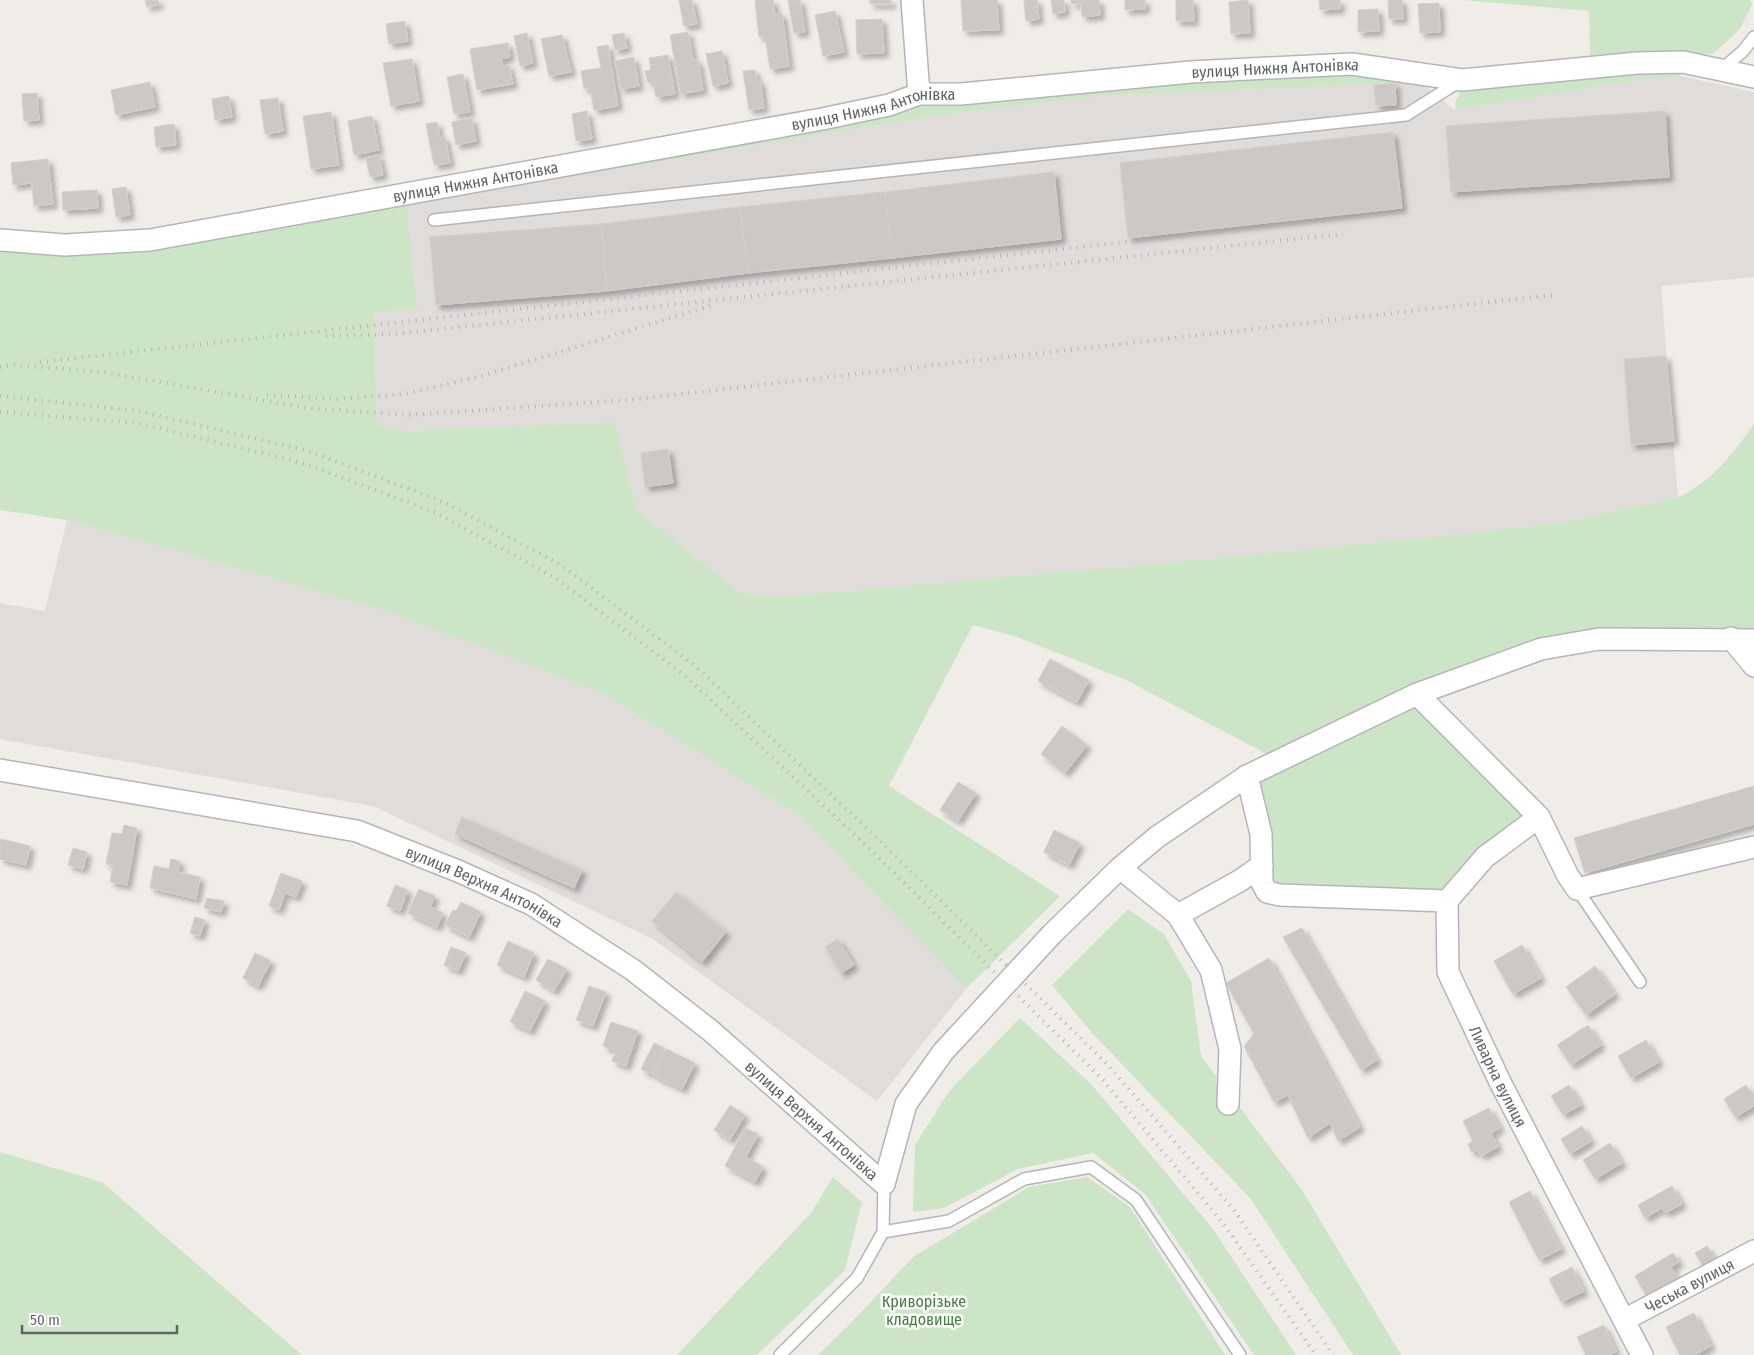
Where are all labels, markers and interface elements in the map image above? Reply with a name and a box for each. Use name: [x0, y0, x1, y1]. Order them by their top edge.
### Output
street label: вулиця Нижня Антонівка: [1191, 54, 1361, 81]
street label: вулиця Нижня Антонівка: [790, 85, 956, 134]
street label: вулиця Нижня Антонівка: [391, 157, 560, 206]
street label: вулиця Верхня Антонівка: [403, 842, 566, 931]
street label: Ливарна вулиця: [1465, 1023, 1531, 1130]
street label: вулиця Верхня Антонівка: [741, 1056, 882, 1184]
street label: Чеська вулиця: [1642, 1254, 1737, 1317]
park label: Криворізьке кладовище: [882, 1292, 966, 1329]
scale bar: [22, 1302, 178, 1334]
text: 50 m: [30, 1311, 60, 1329]

